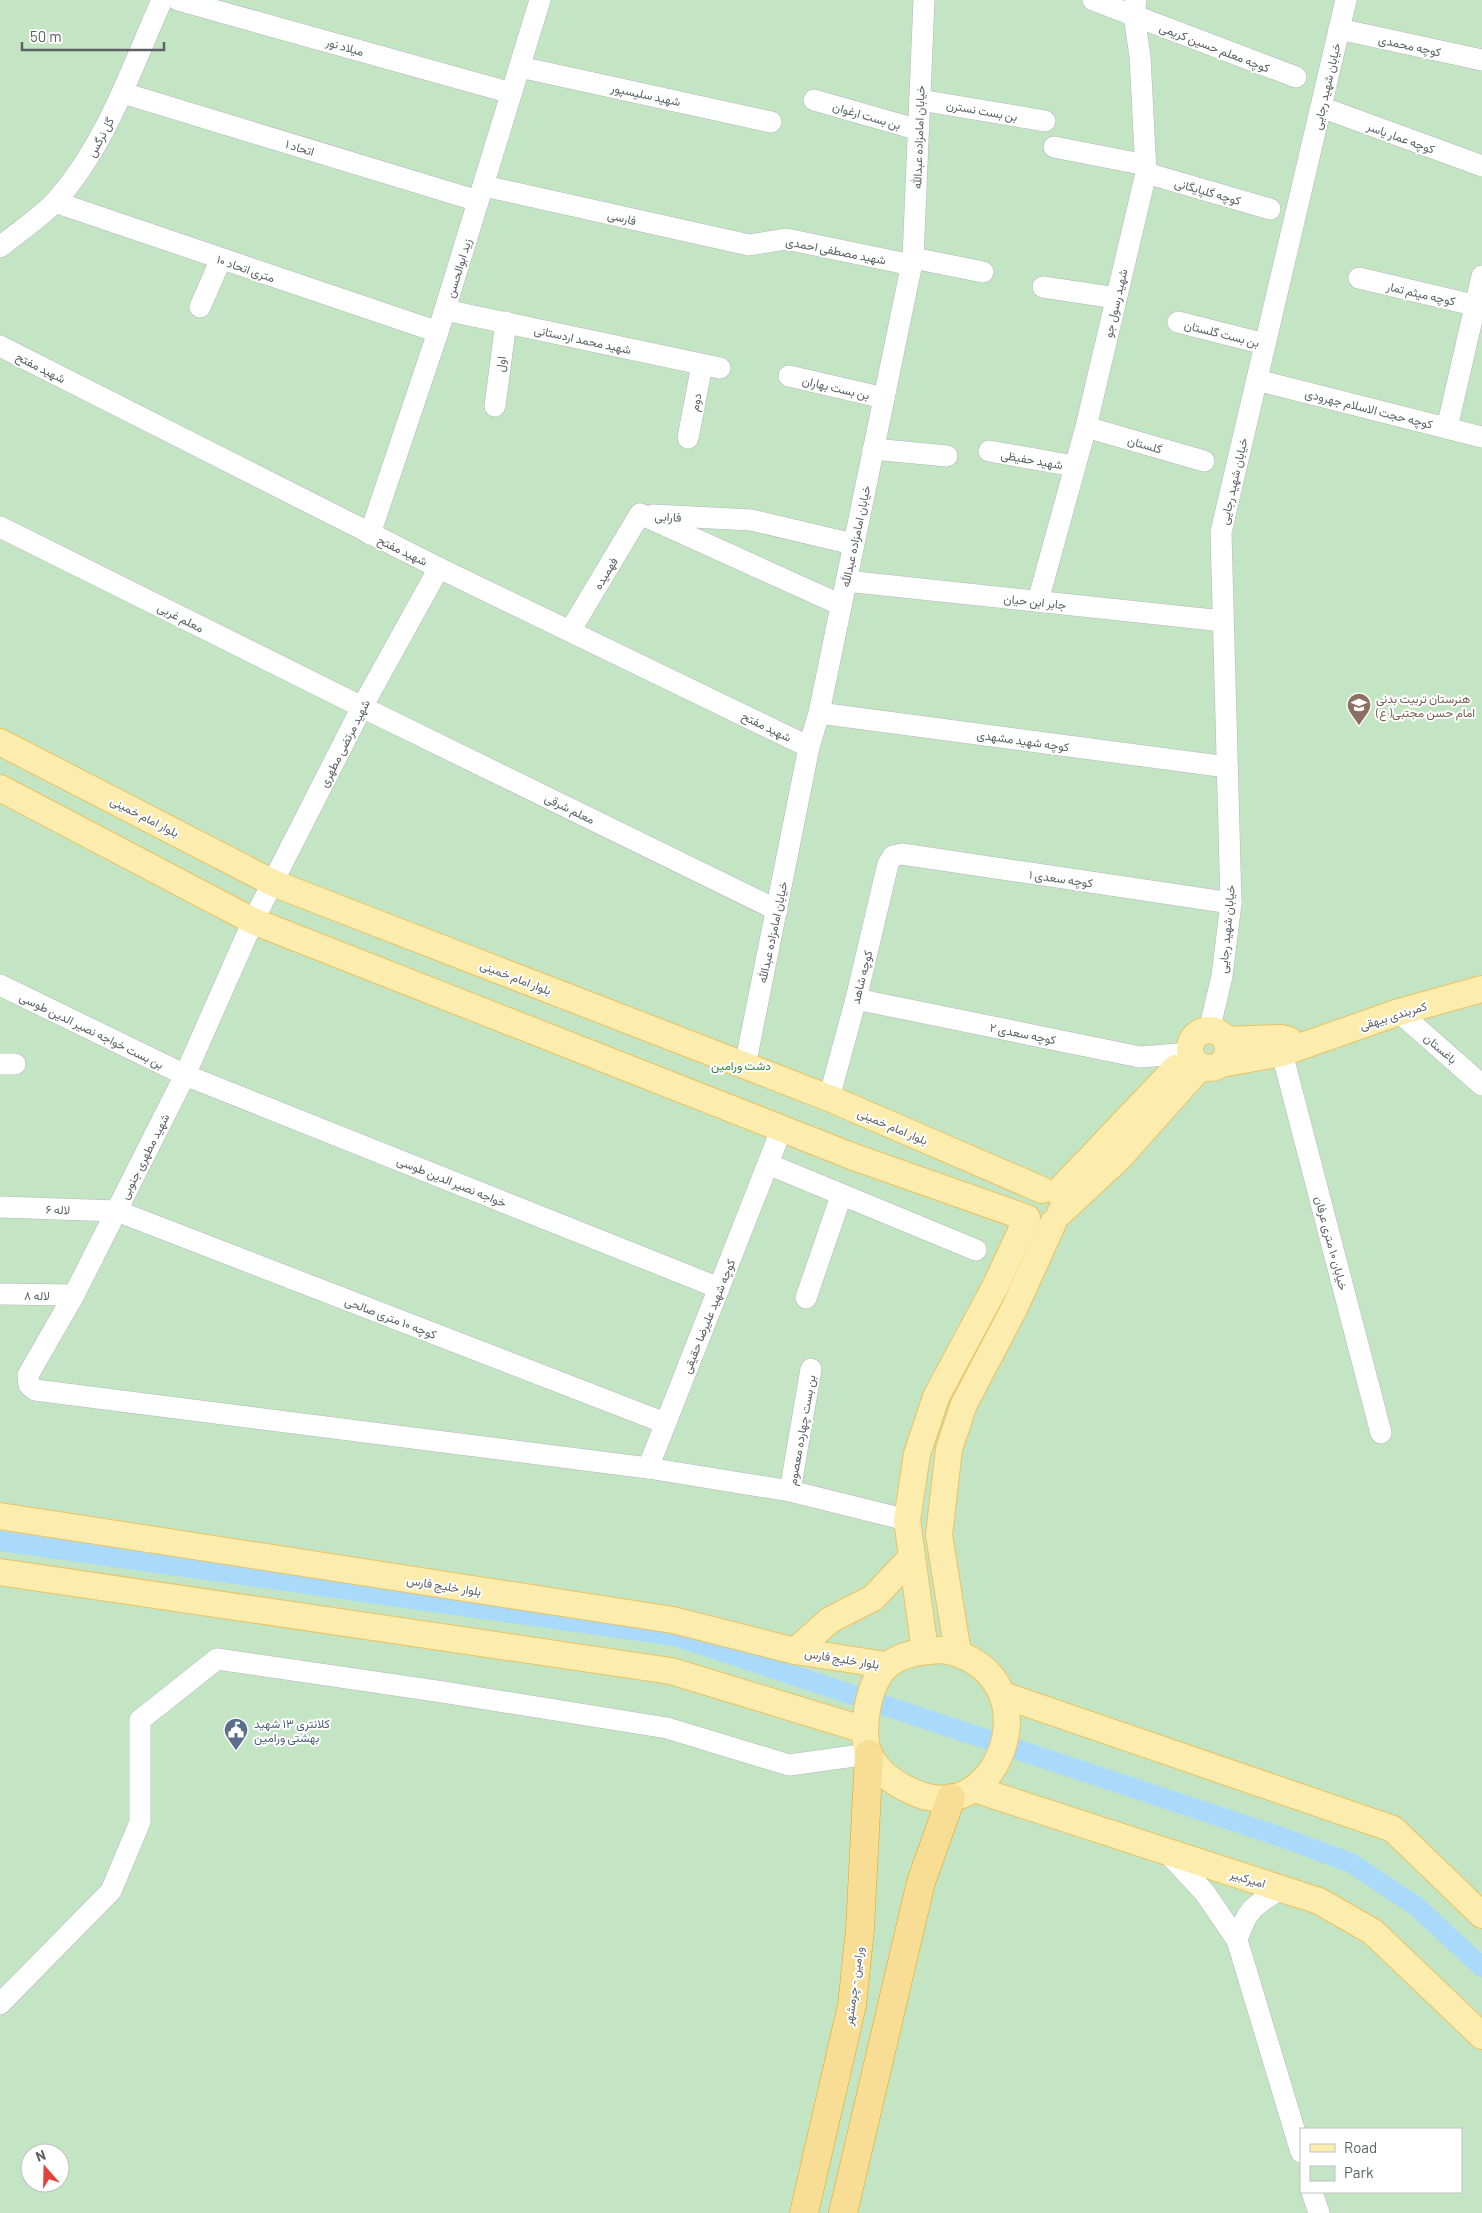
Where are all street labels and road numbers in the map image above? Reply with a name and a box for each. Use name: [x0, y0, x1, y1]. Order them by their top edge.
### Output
street label: کوچه معلم حسین کریمی: [1157, 20, 1272, 76]
street label: کوچه محمدی: [1377, 32, 1443, 60]
street label: میلاد نور: [323, 34, 366, 60]
street label: خیابان شهید رجایی: [1309, 41, 1345, 131]
street label: شهید سلیسپور: [609, 80, 682, 110]
street label: خیابان امامزاده عبدالله: [909, 85, 929, 189]
street label: بن بست نسترن: [945, 97, 1019, 125]
street label: بن بست ارغوان: [831, 99, 903, 133]
street label: گل نرگس: [84, 115, 118, 160]
street label: کوچه عمار یاسر: [1364, 118, 1437, 158]
street label: اتحاد ۱: [284, 136, 316, 158]
street label: کوچه گلپایگانی: [1173, 175, 1243, 209]
street label: فارسی: [606, 207, 638, 229]
street label: شهید مصطفی احمدی: [784, 233, 887, 269]
street label: زید ابوالحسن: [442, 237, 476, 300]
street label: ۱۰ متری اتحاد: [214, 252, 277, 286]
street label: شهید رسول جو: [1100, 267, 1132, 339]
street label: کوچه میثم تمار: [1384, 278, 1457, 310]
street label: بن بست گلستان: [1182, 317, 1261, 351]
street label: شهید محمد اردستانی: [533, 322, 633, 358]
street label: شهید مفتح: [13, 349, 68, 388]
street label: اول: [492, 355, 510, 373]
street label: بن بست بهاران: [801, 372, 871, 403]
street label: کوچه حجت الاسلام جهرودی: [1303, 385, 1434, 433]
street label: دوم: [686, 391, 706, 413]
street label: گلستان: [1126, 432, 1164, 457]
street label: خیابان شهید رجایی: [1216, 436, 1252, 526]
street label: شهید حفیظی: [1000, 447, 1064, 473]
street label: خیابان امامزاده عبدالله: [837, 484, 875, 589]
street label: فارابی: [654, 508, 682, 526]
street label: شهید مفتح: [375, 532, 430, 571]
street label: فهمیده: [590, 555, 622, 592]
street label: جابر ابن حیان: [1003, 591, 1067, 613]
street label: معلم غربی: [155, 599, 207, 636]
street label: شهید مرتضی مطهری: [316, 697, 374, 790]
street label: شهید مفتح: [739, 708, 794, 747]
street label: کوچه شهید مشهدی: [976, 727, 1070, 755]
street label: معلم شرقی: [542, 790, 597, 828]
street label: بلوار امام خمینی: [108, 793, 182, 841]
street label: کوچه سعدی ۱: [1028, 867, 1094, 891]
street label: خیابان امامزاده عبدالله: [754, 880, 792, 985]
street label: خیابان شهید رجایی: [1215, 884, 1239, 974]
street label: کوچه شاهد: [848, 949, 876, 1006]
street label: بلوار امام خمینی: [478, 957, 553, 999]
street label: بن بست خواجه نصیر الدین طوسی: [17, 989, 166, 1073]
street label: کمربندی بیهقی: [1358, 998, 1429, 1034]
street label: کوچه سعدی ۲: [988, 1020, 1057, 1048]
street label: باغستان: [1421, 1030, 1460, 1067]
street label: بلوار امام خمینی: [855, 1105, 930, 1149]
street label: شهید مطهری جنوبی: [116, 1111, 173, 1202]
street label: خواجه نصیر الدین طوسی: [395, 1153, 509, 1211]
street label: خیابان ۱۰ متری عرفان: [1311, 1194, 1351, 1292]
street label: لاله ۶: [45, 1202, 71, 1216]
street label: کوچه شهید علیرضا حقیقی: [679, 1257, 739, 1376]
street label: لاله ۸: [24, 1288, 50, 1302]
street label: کوچه ۱۰ متری صالحی: [342, 1293, 439, 1343]
street label: بن بست چهارده معصوم: [784, 1374, 820, 1487]
street label: بلوار خلیج فارس: [405, 1572, 482, 1601]
street label: بلوار خلیج فارس: [803, 1645, 880, 1674]
street label: امیرکبیر: [1227, 1866, 1267, 1892]
street label: ورامین - چرمشهر: [840, 1946, 867, 2028]

